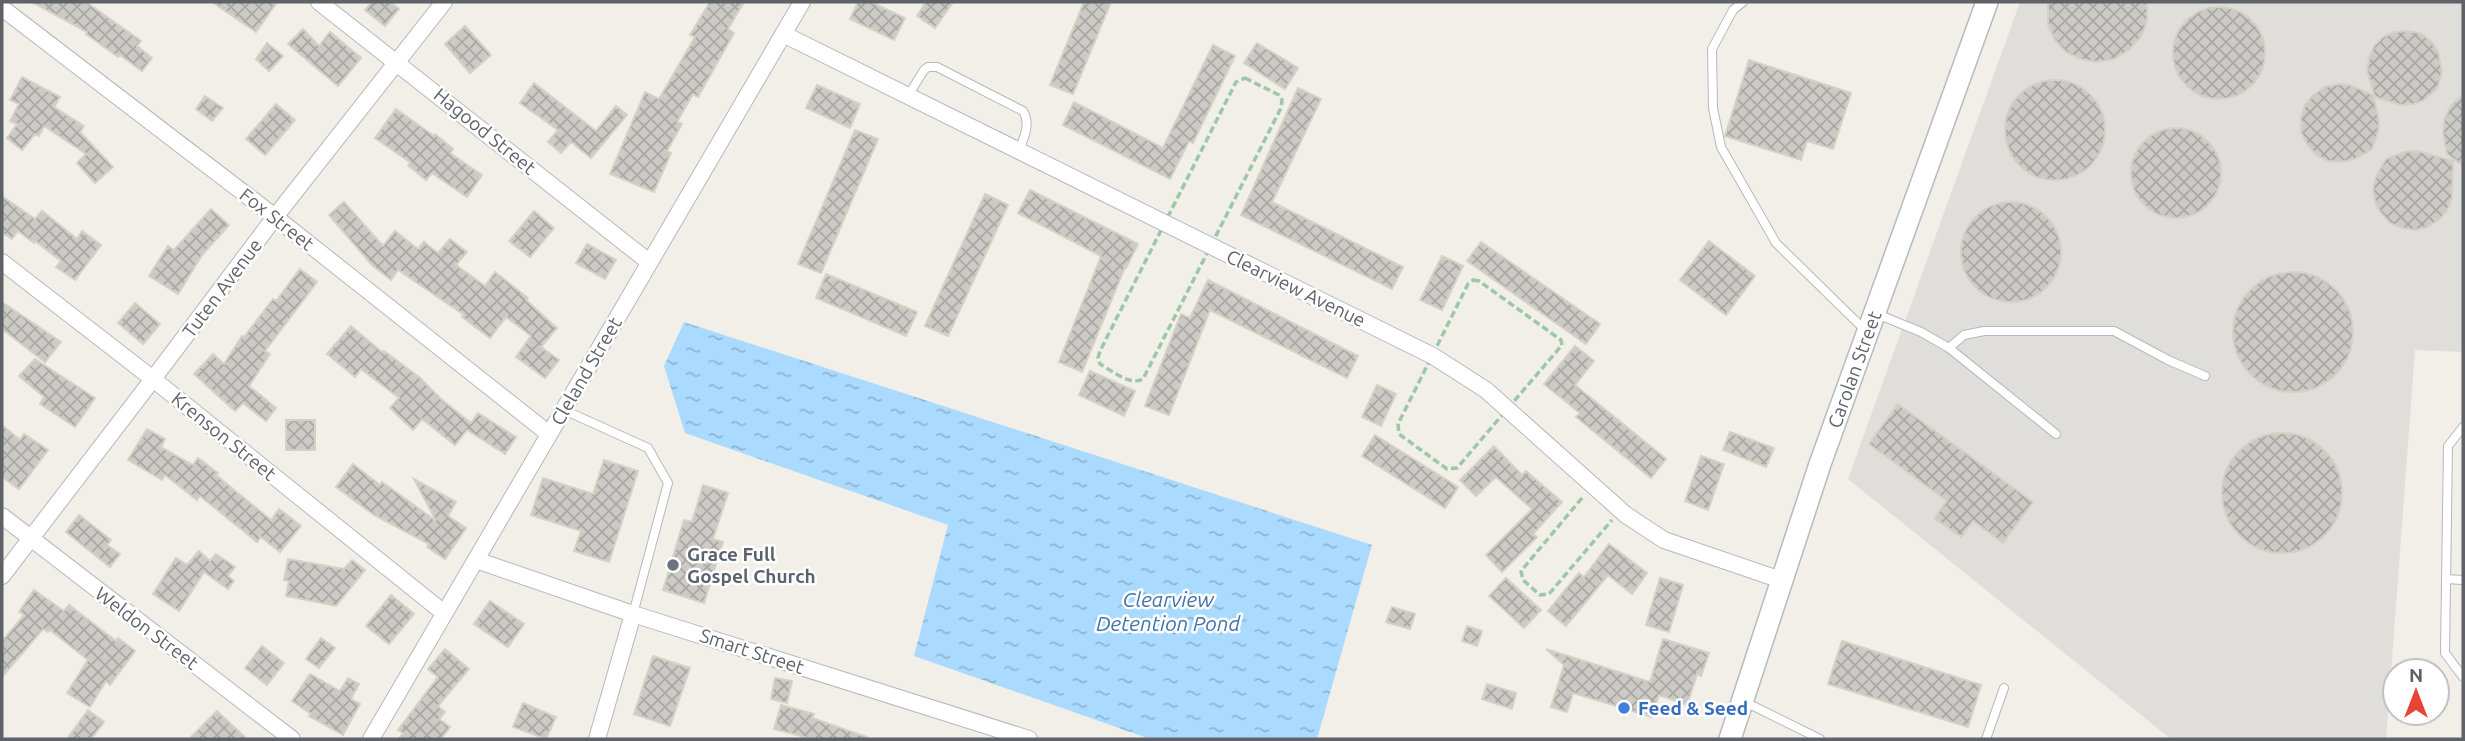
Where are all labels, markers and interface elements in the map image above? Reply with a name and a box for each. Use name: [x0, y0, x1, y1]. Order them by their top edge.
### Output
street label: Hagood Street: [430, 83, 541, 179]
street label: Fox Street: [236, 183, 319, 255]
street label: Tuten Avenue: [178, 234, 266, 342]
street label: Clearview Avenue: [1223, 245, 1369, 331]
street label: Carolan Street: [1823, 307, 1886, 431]
street label: Cleland Street: [546, 313, 626, 429]
street label: Krenson Street: [167, 387, 281, 485]
place label: Grace Full Gospel Church: [687, 543, 816, 587]
marker: Grace Full Gospel Church: [665, 557, 681, 573]
street label: Weldon Street: [91, 582, 203, 674]
water label: Clearview Detention Pond: [1096, 587, 1241, 635]
street label: Smart Street: [697, 624, 807, 678]
north arrow: [2381, 657, 2451, 727]
text: N: [2409, 664, 2423, 686]
place label: Feed & Seed: [1638, 697, 1748, 719]
marker: Feed & Seed: [1616, 700, 1632, 716]

